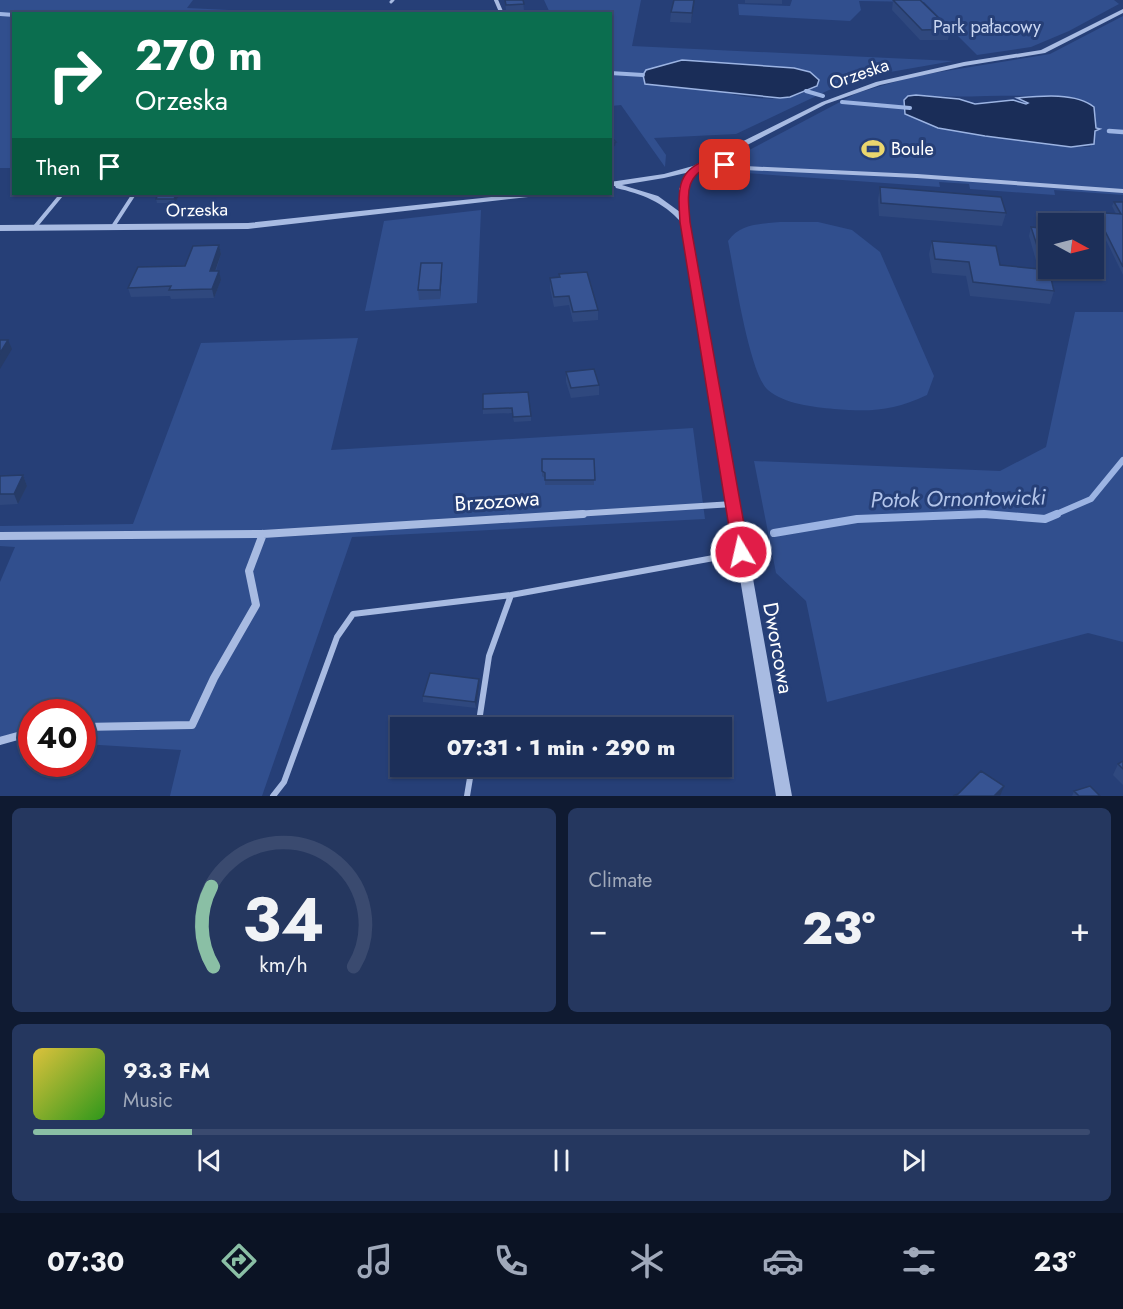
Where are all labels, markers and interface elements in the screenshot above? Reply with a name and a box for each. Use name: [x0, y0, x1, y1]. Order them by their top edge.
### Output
park label: Park pałacowy: [933, 14, 1041, 40]
text: 270 m: [135, 25, 263, 86]
icon: right: [36, 36, 114, 114]
street label: Orzeska: [825, 52, 893, 96]
text: Orzeska: [135, 81, 228, 120]
sports icon: Boule: [860, 136, 886, 162]
place label: Boule: [891, 136, 934, 162]
pin: [699, 139, 750, 190]
icon: arrive: [708, 148, 741, 181]
icon: arrive: [93, 150, 126, 183]
text: Then: [36, 151, 81, 183]
street label: Orzeska: [166, 196, 228, 224]
north arrow: [1038, 213, 1104, 279]
map controls: [1038, 213, 1104, 279]
water label: Potok Ornontowicki: [870, 480, 1046, 516]
street label: Brzozowa: [454, 483, 540, 519]
position arrow: [709, 520, 773, 584]
street label: Dworcowa: [755, 600, 801, 696]
speed limit sign: 40: [18, 699, 96, 777]
text: 07:31 · 1 min · 290 m: [447, 731, 675, 763]
text: Climate: [589, 866, 652, 895]
text: 34: [243, 874, 325, 964]
text: 23°: [802, 896, 875, 961]
text: −: [589, 906, 608, 953]
text: +: [1070, 906, 1090, 953]
text: km/h: [260, 949, 308, 980]
text: 93.3 FM: [123, 1054, 210, 1086]
text: Music: [123, 1086, 173, 1115]
icon: previous: [193, 1144, 226, 1177]
icon: pause: [545, 1144, 578, 1177]
icon: next: [897, 1144, 930, 1177]
icon: directions: [218, 1240, 260, 1282]
icon: music: [354, 1240, 396, 1282]
icon: phone: [490, 1240, 532, 1282]
icon: climate: [626, 1240, 668, 1282]
icon: car: [762, 1240, 804, 1282]
icon: filters: [898, 1240, 940, 1282]
text: 07:30: [47, 1242, 124, 1281]
text: 23°: [1034, 1242, 1076, 1281]

